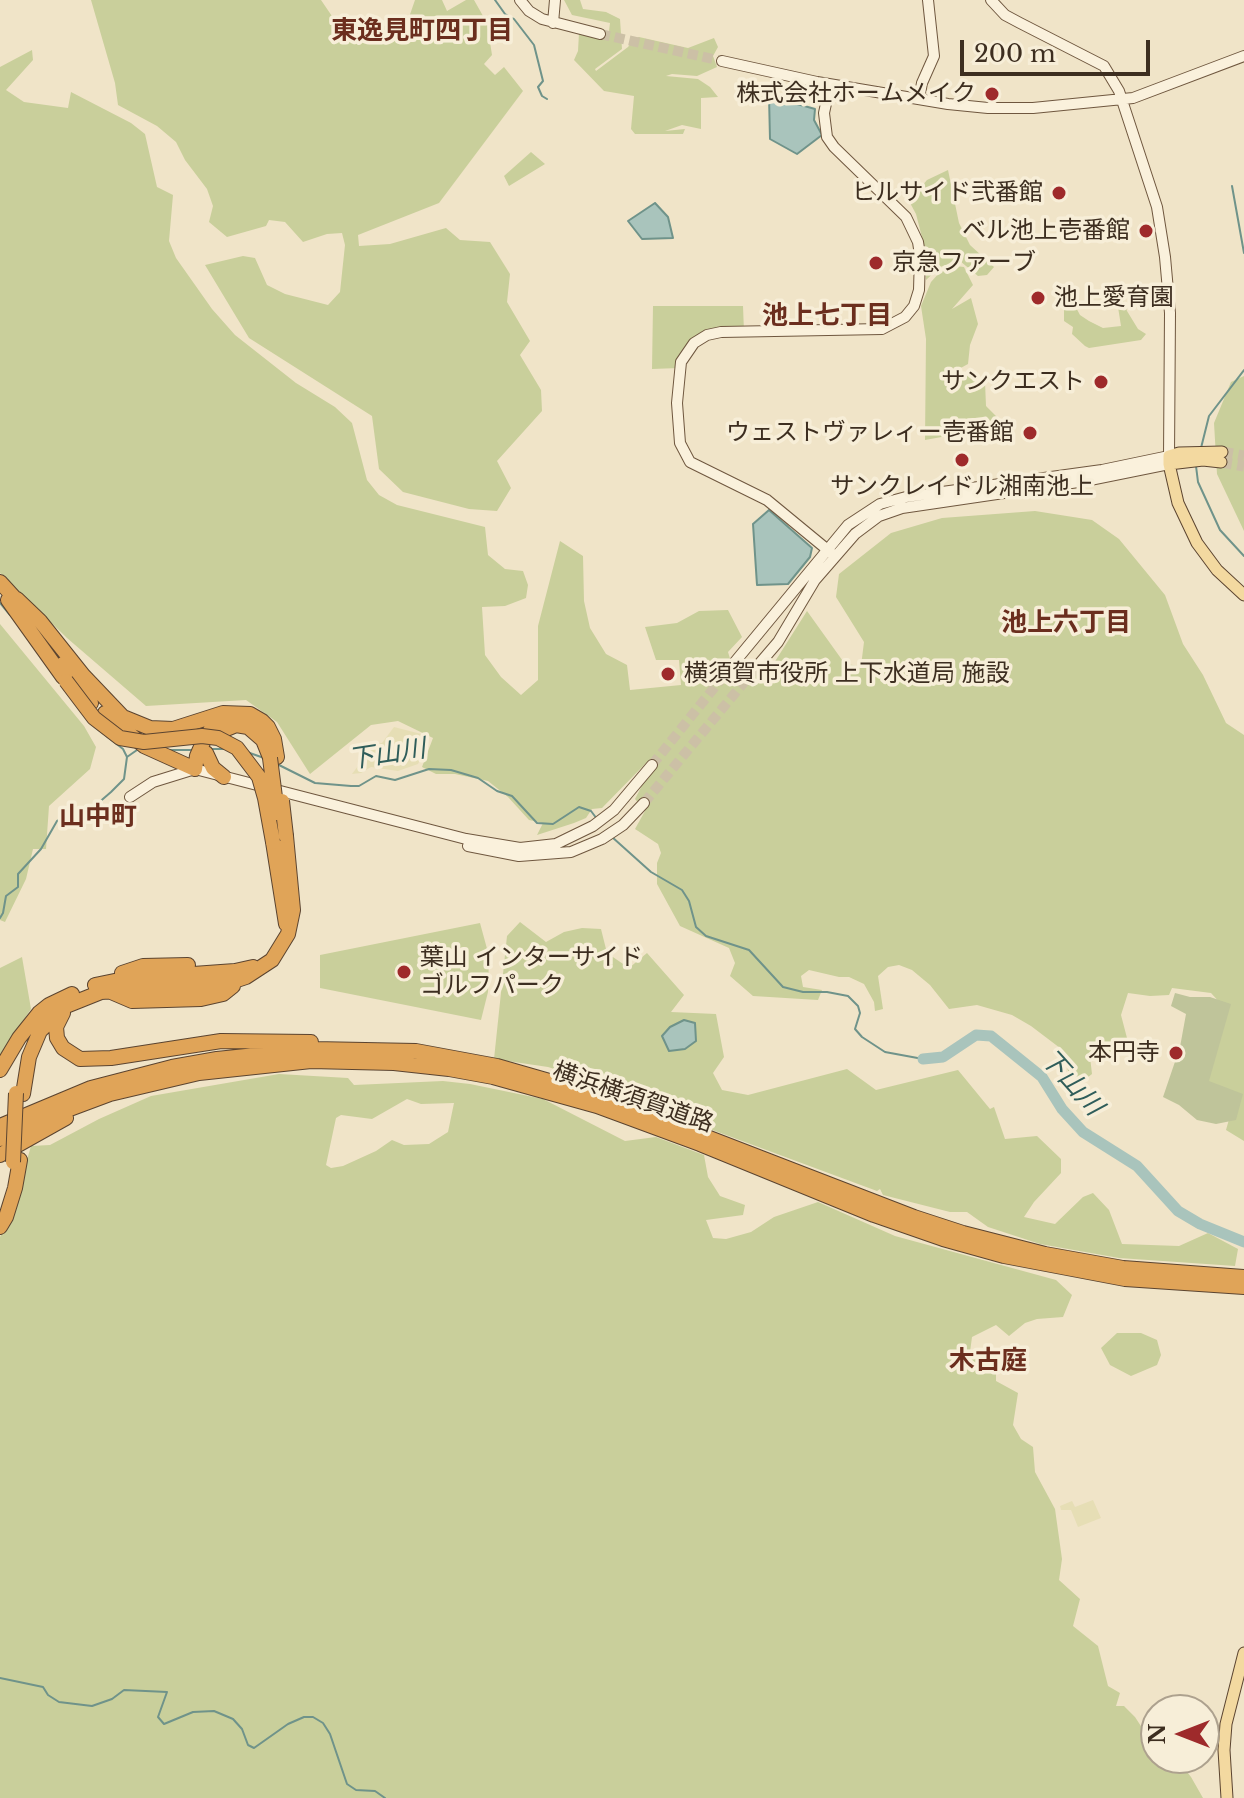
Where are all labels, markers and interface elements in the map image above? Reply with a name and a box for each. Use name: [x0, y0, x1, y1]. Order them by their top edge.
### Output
district label: 東逸見町四丁目: [331, 16, 513, 48]
scale bar: [964, 24, 1154, 74]
text: 200 m: [974, 39, 1056, 68]
place label: 株式会社ホームメイク: [736, 80, 976, 108]
marker: 株式会社ホームメイク: [983, 85, 1001, 103]
place label: ヒルサイド弐番館: [851, 179, 1043, 207]
marker: ヒルサイド弐番館: [1050, 184, 1068, 202]
place label: ベル池上壱番館: [962, 217, 1130, 245]
marker: ベル池上壱番館: [1137, 222, 1155, 240]
place label: 京急ファーブ: [892, 249, 1036, 277]
marker: 京急ファーブ: [867, 254, 885, 272]
place label: 池上愛育園: [1054, 284, 1174, 312]
marker: 池上愛育園: [1029, 289, 1047, 307]
district label: 池上七丁目: [762, 301, 892, 333]
place label: サンクエスト: [941, 368, 1085, 396]
marker: サンクエスト: [1092, 373, 1110, 391]
place label: ウェストヴァレィー壱番館: [726, 419, 1014, 447]
marker: ウェストヴァレィー壱番館: [1021, 424, 1039, 442]
marker: サンクレイドル湘南池上: [953, 451, 971, 469]
place label: サンクレイドル湘南池上: [830, 473, 1094, 501]
district label: 池上六丁目: [1001, 608, 1131, 640]
place label: 横須賀市役所 上下水道局 施設: [684, 660, 1010, 688]
marker: 横須賀市役所 上下水道局 施設: [659, 665, 677, 683]
water label: 下山川: [346, 733, 428, 777]
district label: 山中町: [59, 802, 137, 834]
place label: 葉山 インターサイド ゴルフパーク: [420, 944, 643, 1000]
marker: 葉山 インターサイド ゴルフパーク: [395, 963, 413, 981]
place label: 本円寺: [1088, 1039, 1160, 1067]
water label: 下山川: [1033, 1044, 1109, 1122]
marker: 本円寺: [1167, 1044, 1185, 1062]
street label: 横浜横須賀道路: [549, 1057, 717, 1139]
district label: 木古庭: [949, 1346, 1027, 1378]
north arrow: [1140, 1694, 1220, 1774]
text: N: [1144, 1724, 1171, 1744]

